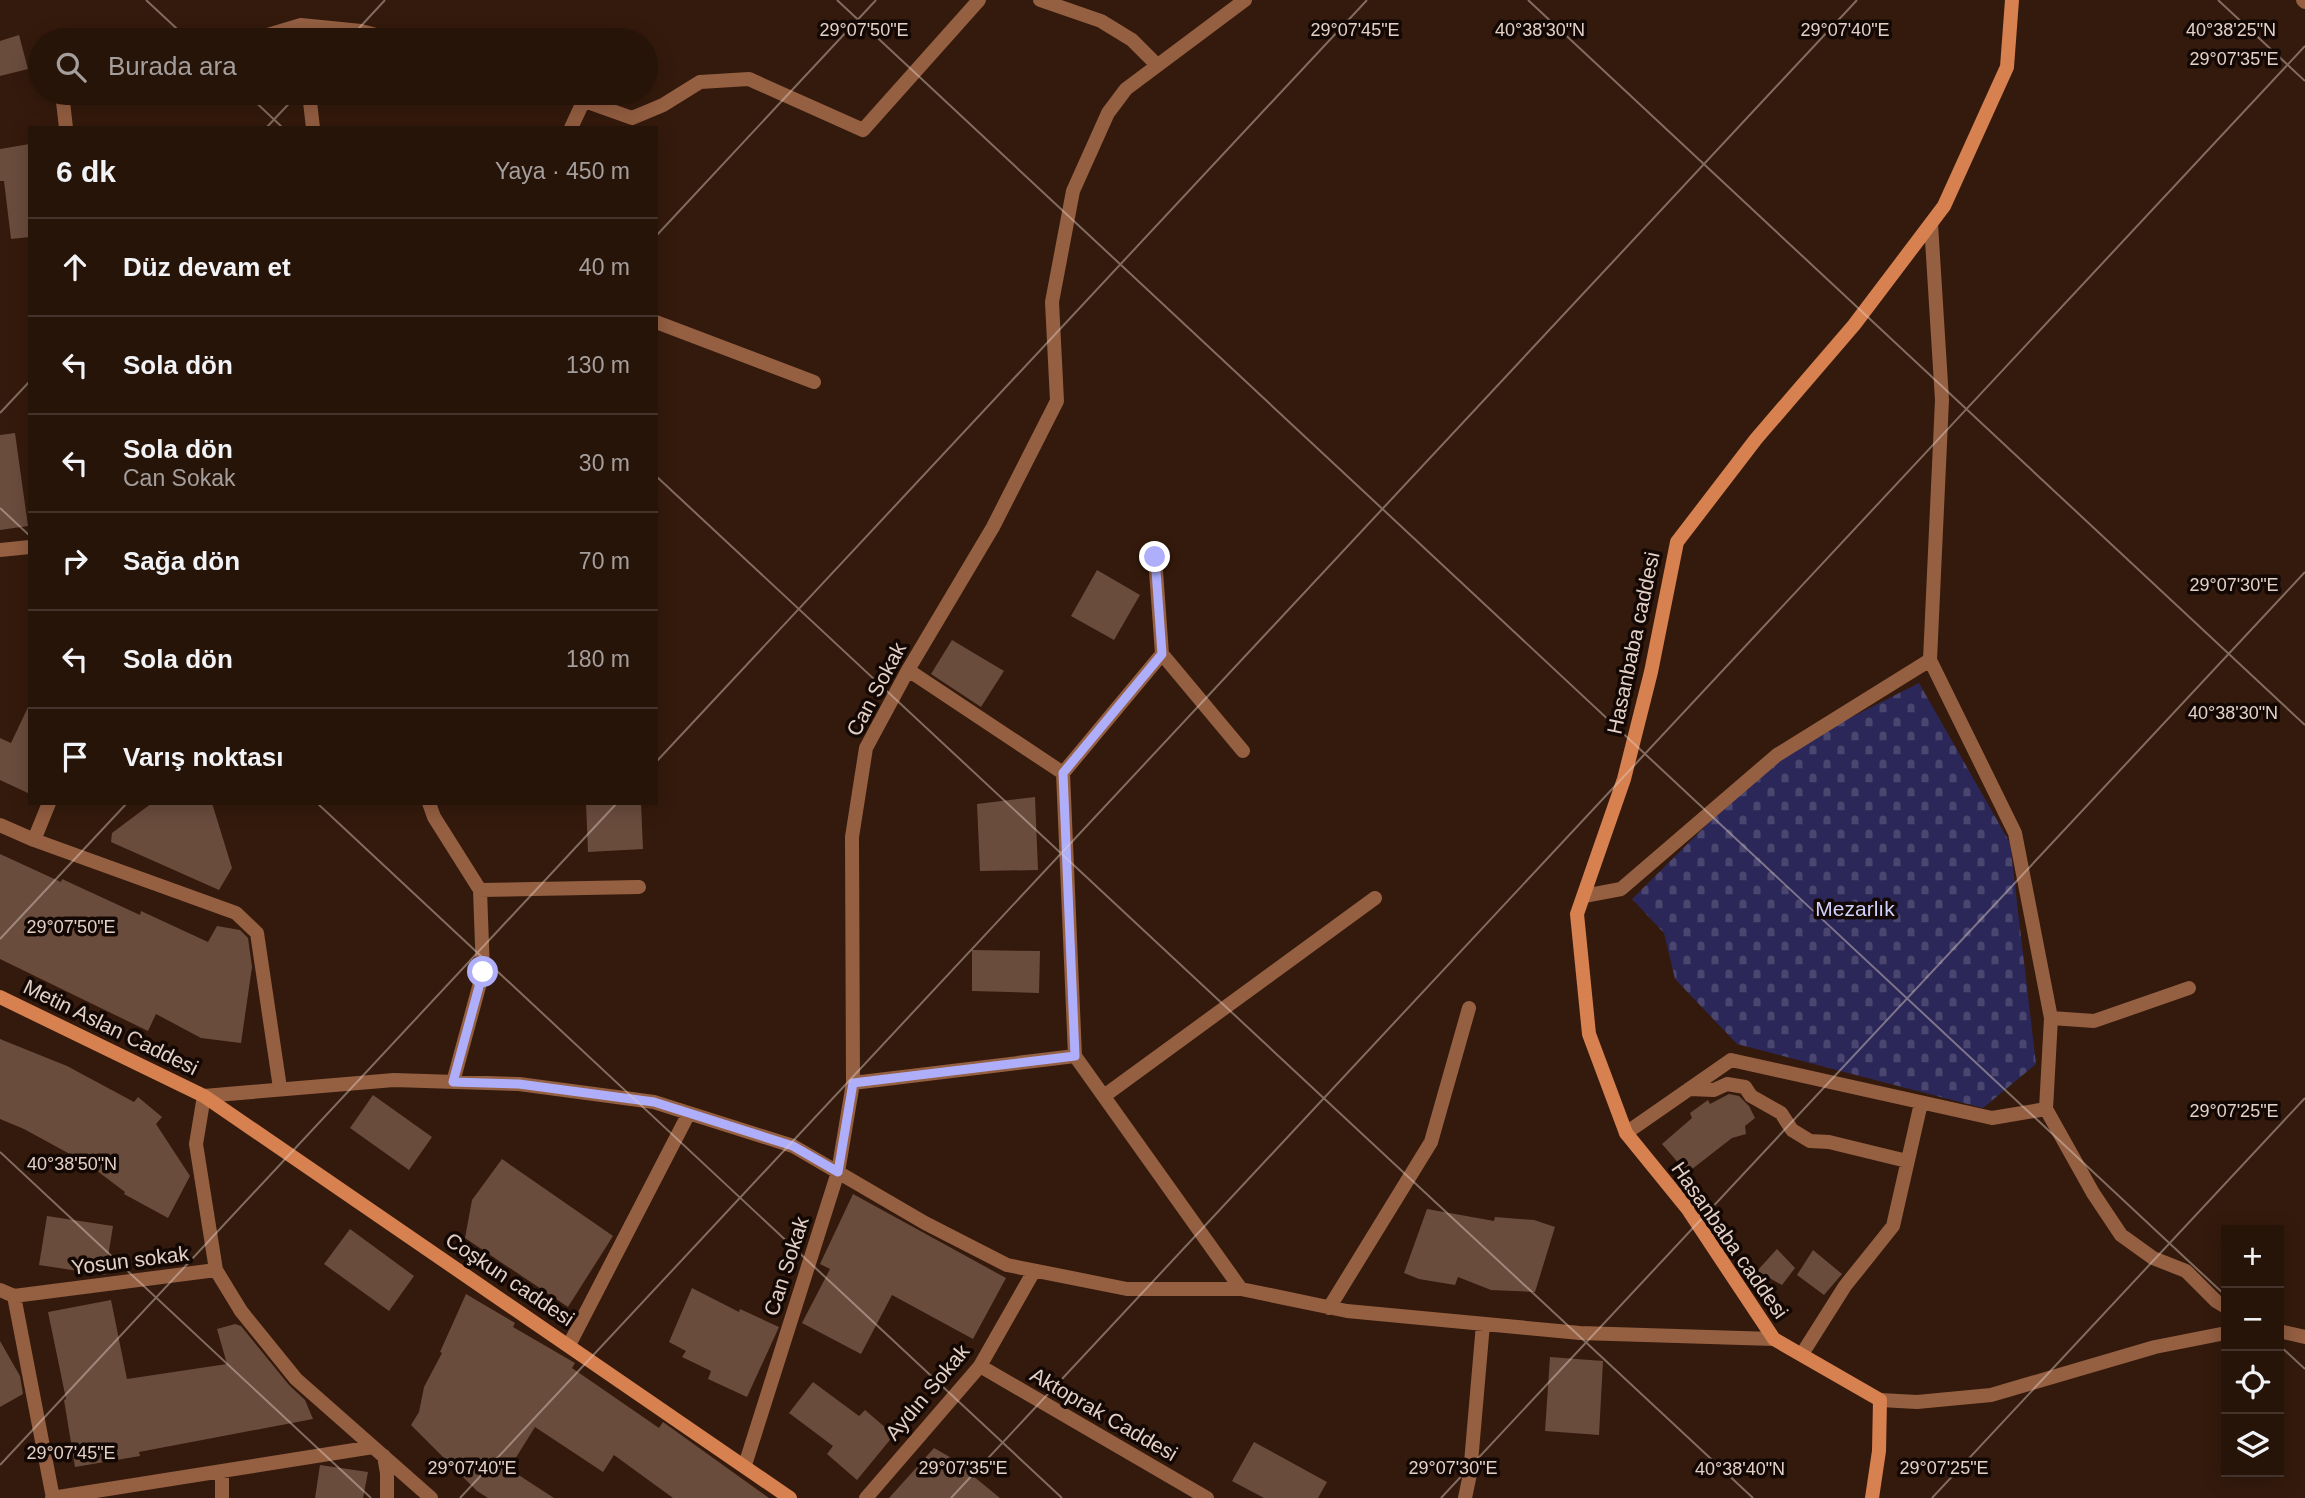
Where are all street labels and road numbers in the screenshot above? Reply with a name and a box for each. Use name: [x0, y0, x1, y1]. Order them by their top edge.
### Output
street label: Hasanbaba caddesi: [1602, 550, 1664, 736]
street label: Can Sokak: [842, 638, 910, 740]
street label: Metin Aslan Caddesi: [20, 975, 202, 1079]
street label: Hasanbaba caddesi: [1667, 1157, 1793, 1323]
street label: Can Sokak: [759, 1213, 813, 1318]
street label: Coşkun caddesi: [442, 1228, 578, 1330]
street label: Yosun sokak: [70, 1241, 191, 1279]
street label: Aydın Sokak: [880, 1339, 974, 1444]
street label: Aktoprak Caddesi: [1026, 1363, 1182, 1465]

